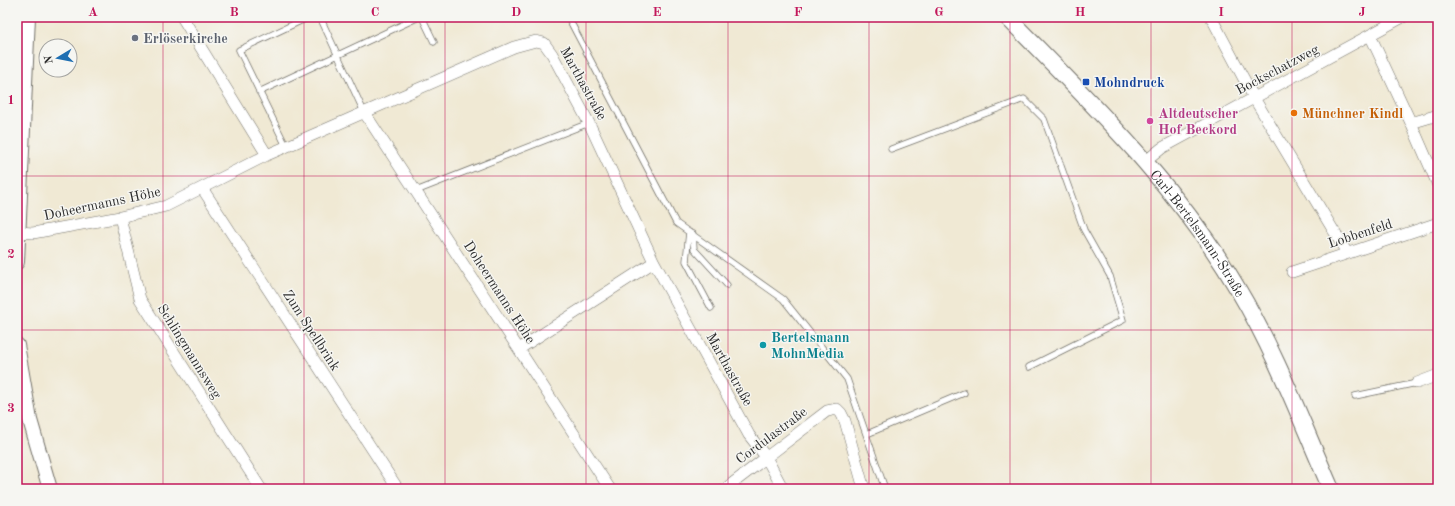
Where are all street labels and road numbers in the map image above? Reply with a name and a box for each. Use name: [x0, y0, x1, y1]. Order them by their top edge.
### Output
street label: Bockschatzweg: [1234, 42, 1322, 98]
street label: Marthastraße: [557, 45, 609, 122]
street label: Carl-Bertelsmann-Straße: [1147, 168, 1247, 300]
street label: Doheermanns Höhe: [42, 185, 162, 223]
street label: Lobbenfeld: [1326, 217, 1394, 251]
street label: Doheermanns Höhe: [461, 239, 538, 346]
street label: Zum Spellbrink: [280, 288, 342, 373]
street label: Schlingmannsweg: [154, 302, 224, 402]
street label: Marthastraße: [703, 331, 755, 408]
street label: Cordulastraße: [733, 405, 810, 467]

